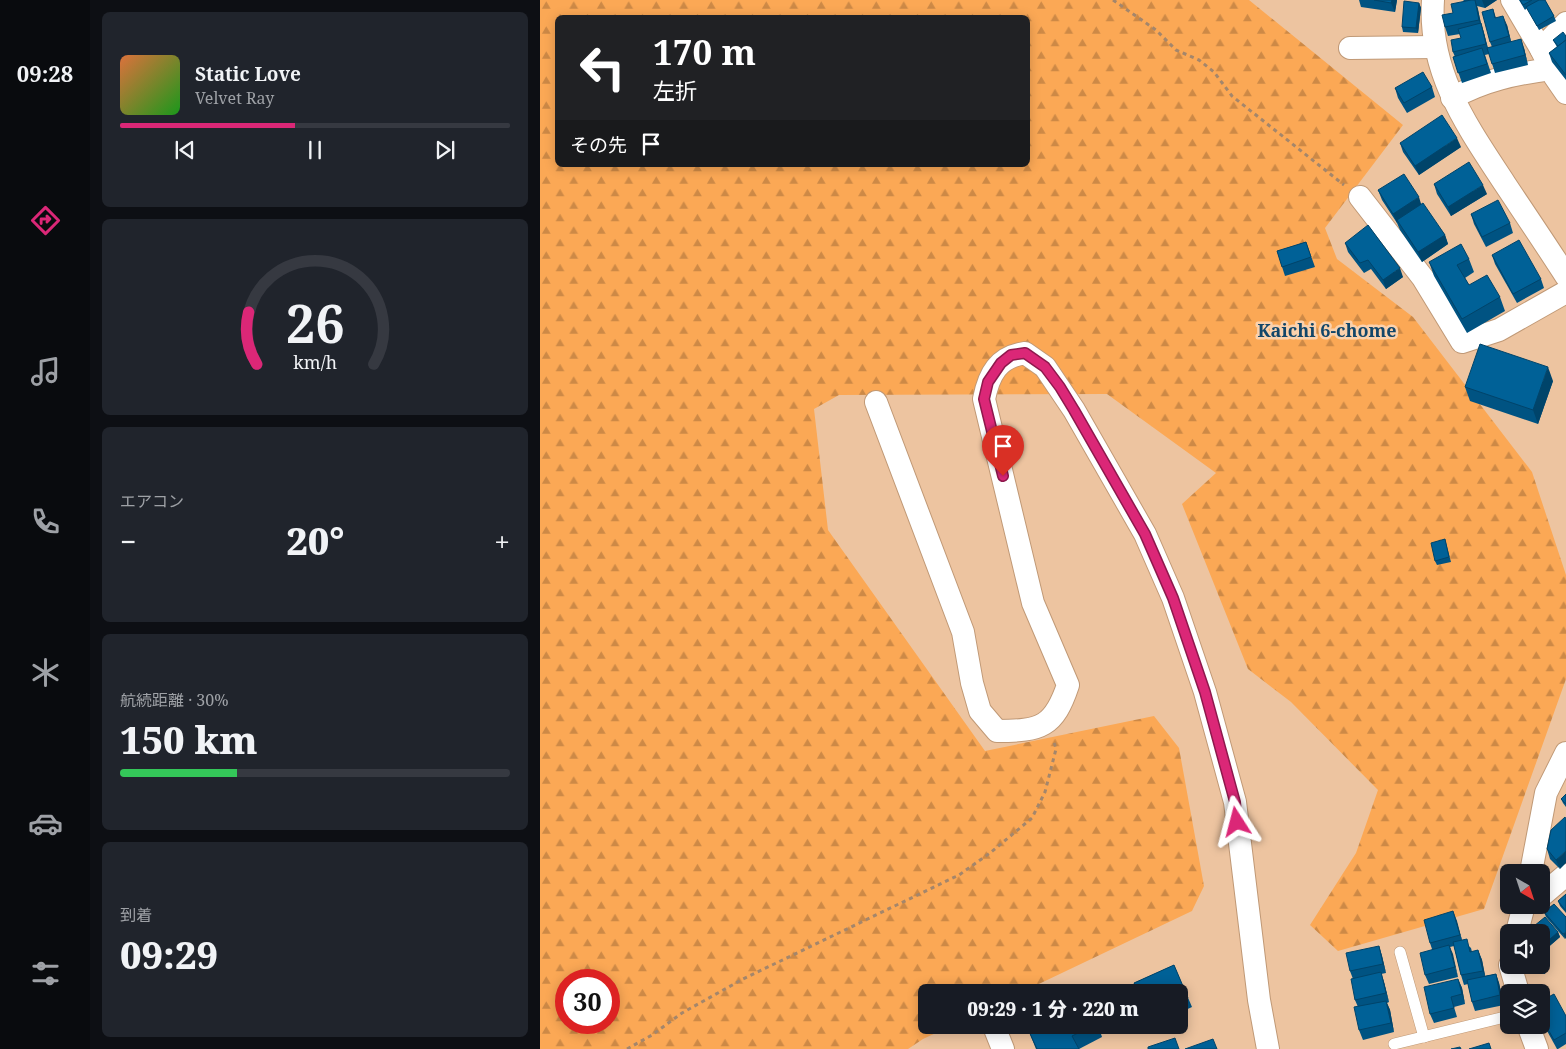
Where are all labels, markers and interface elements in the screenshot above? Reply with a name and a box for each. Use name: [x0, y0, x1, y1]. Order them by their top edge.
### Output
text: 170 m: [653, 28, 756, 75]
icon: left: [570, 35, 635, 100]
text: 09:28: [17, 58, 73, 88]
text: Static Love: [195, 61, 301, 87]
text: 左折: [653, 75, 697, 105]
text: Velvet Ray: [195, 87, 274, 109]
icon: arrive: [637, 130, 665, 158]
text: その先: [570, 132, 627, 158]
icon: previous: [171, 136, 199, 164]
icon: pause: [301, 136, 329, 164]
icon: next: [431, 136, 459, 164]
icon: directions: [28, 203, 63, 238]
text: 26: [286, 287, 344, 358]
district label: Kaichi 6-chome: [1257, 318, 1397, 342]
text: km/h: [293, 350, 337, 374]
icon: music: [28, 354, 63, 389]
pin: [982, 425, 1024, 476]
icon: arrive: [989, 432, 1017, 460]
text: エアコン: [120, 490, 184, 512]
icon: phone: [28, 504, 63, 539]
text: 20°: [286, 514, 344, 566]
text: −: [120, 522, 136, 560]
text: +: [494, 522, 510, 560]
icon: climate: [28, 655, 63, 690]
text: 航続距離 · 30%: [120, 689, 229, 711]
text: 150 km: [120, 713, 258, 765]
position arrow: [1210, 795, 1262, 847]
icon: car: [28, 806, 63, 841]
north arrow: [1500, 864, 1550, 914]
map controls: [1500, 864, 1550, 1034]
text: 到着: [120, 904, 152, 926]
button: sound: [1500, 924, 1550, 974]
text: 09:29: [120, 928, 218, 980]
icon: filters: [28, 956, 63, 991]
speed limit sign: 30: [555, 969, 620, 1034]
button: layers: [1500, 984, 1550, 1034]
text: 09:29 · 1 分 · 220 m: [967, 996, 1139, 1022]

